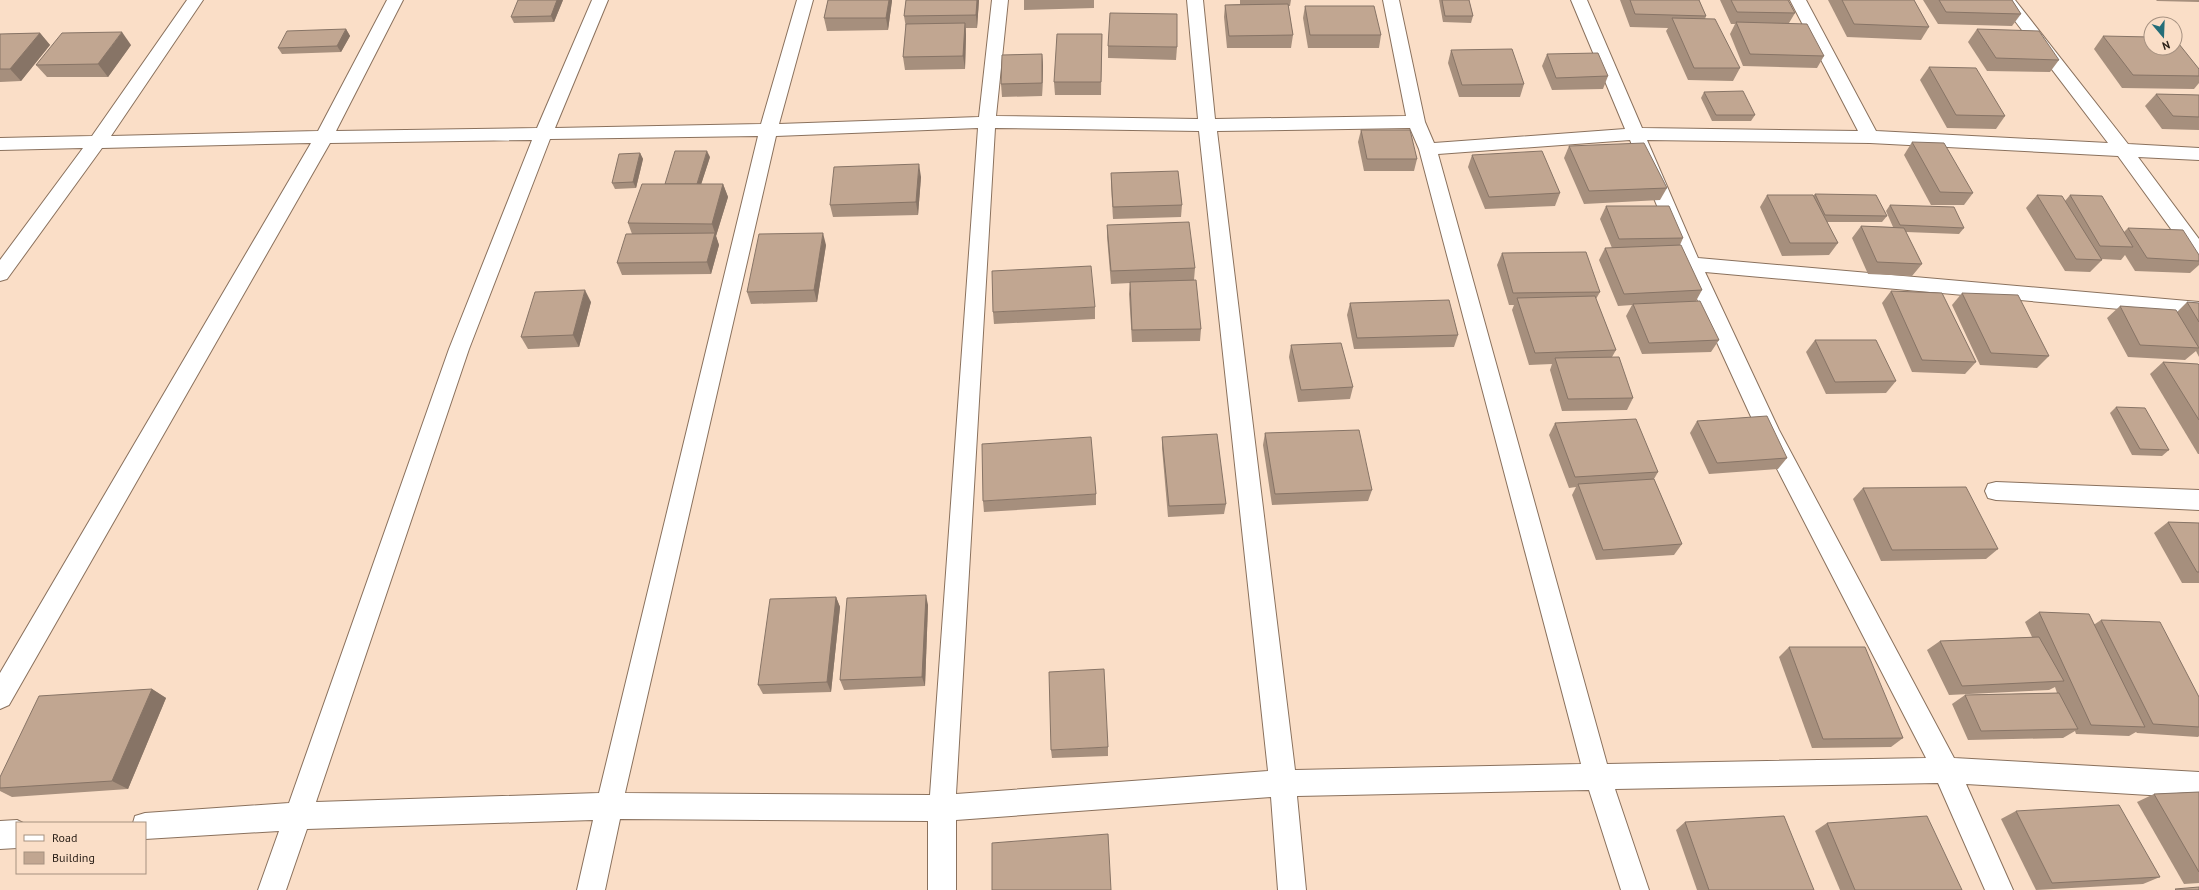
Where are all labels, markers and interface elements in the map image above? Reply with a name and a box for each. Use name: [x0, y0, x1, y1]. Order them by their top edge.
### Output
north arrow: [2143, 16, 2183, 56]
text: N: [2161, 38, 2172, 53]
legend: [16, 822, 146, 874]
text: Road: [52, 830, 77, 845]
text: Building: [52, 850, 95, 865]

